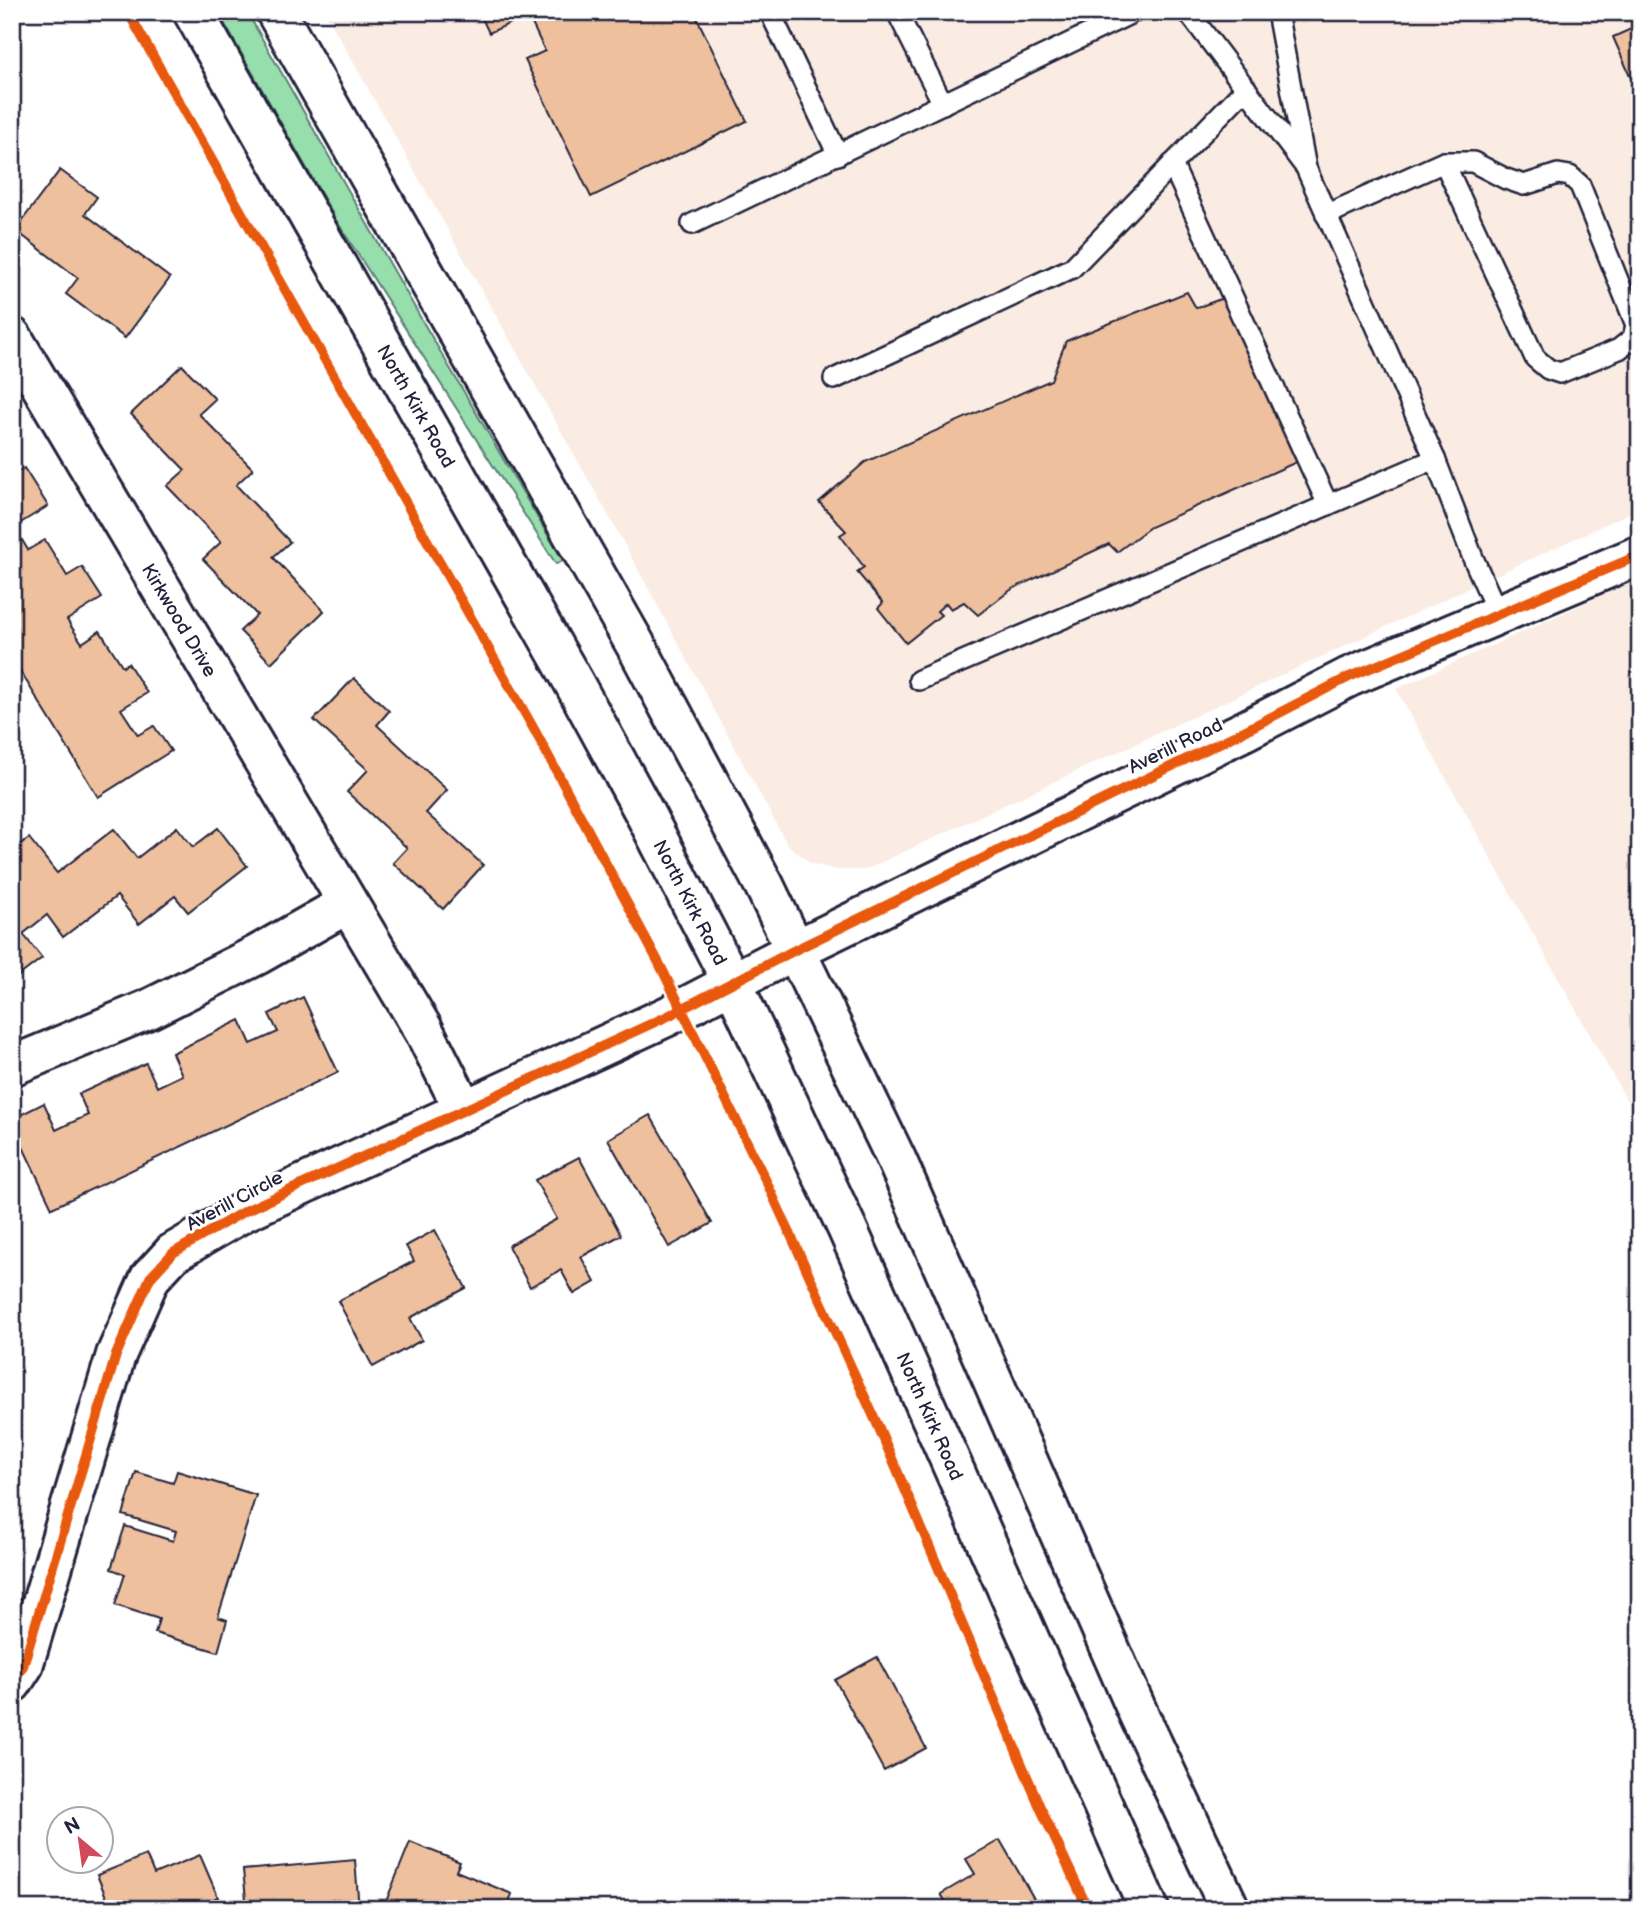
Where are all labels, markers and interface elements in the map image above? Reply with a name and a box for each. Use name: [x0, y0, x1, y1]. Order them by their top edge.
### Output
street label: North Kirk Road: [371, 341, 459, 472]
street label: Kirkwood Drive: [136, 560, 221, 682]
street label: Averill Road: [1125, 714, 1227, 779]
street label: North Kirk Road: [648, 836, 731, 969]
street label: Averill Circle: [182, 1166, 287, 1236]
street label: North Kirk Road: [891, 1349, 967, 1484]
north arrow: [46, 1806, 116, 1876]
text: N: [61, 1813, 84, 1840]

